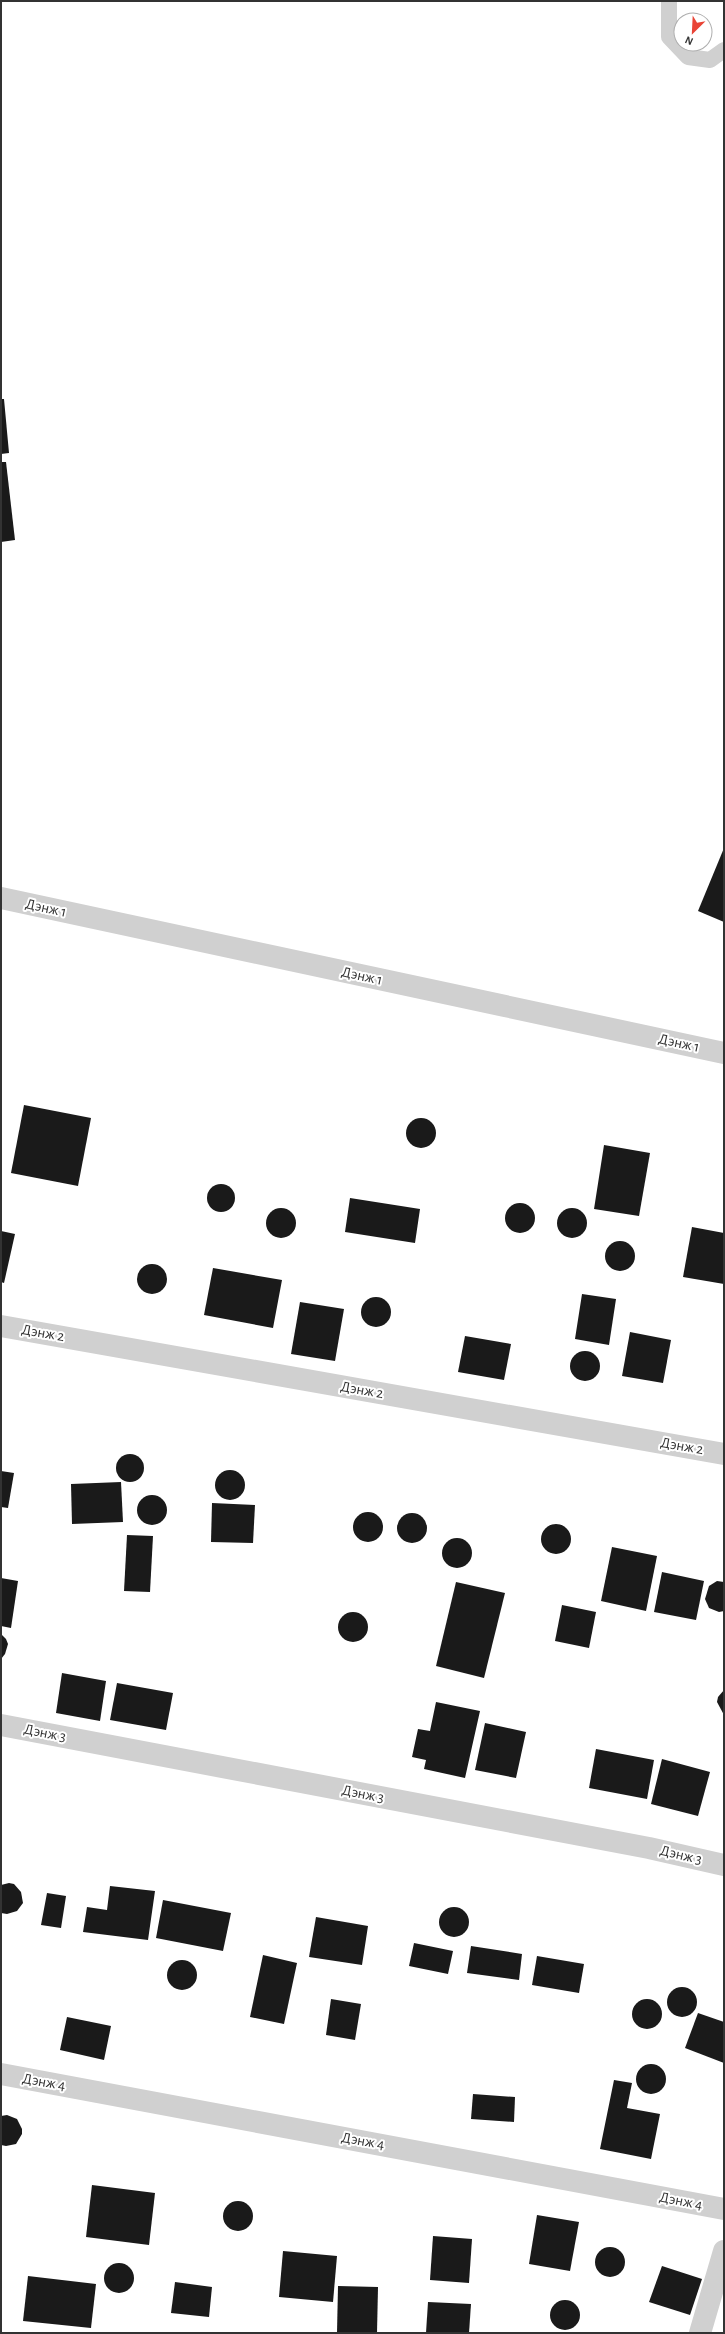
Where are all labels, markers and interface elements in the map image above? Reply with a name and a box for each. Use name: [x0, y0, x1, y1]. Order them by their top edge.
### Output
north arrow: [673, 12, 713, 52]
text: N: [683, 34, 695, 47]
street label: Дэнж 1: [24, 896, 68, 920]
street label: Дэнж 1: [340, 964, 384, 988]
street label: Дэнж 1: [657, 1031, 701, 1055]
street label: Дэнж 2: [20, 1322, 66, 1344]
street label: Дэнж 2: [339, 1379, 385, 1401]
street label: Дэнж 2: [659, 1435, 705, 1457]
street label: Дэнж 3: [23, 1722, 67, 1744]
street label: Дэнж 3: [341, 1783, 385, 1805]
street label: Дэнж 3: [659, 1843, 703, 1867]
street label: Дэнж 4: [21, 2071, 67, 2093]
street label: Дэнж 4: [340, 2130, 386, 2152]
street label: Дэнж 4: [658, 2189, 704, 2213]

